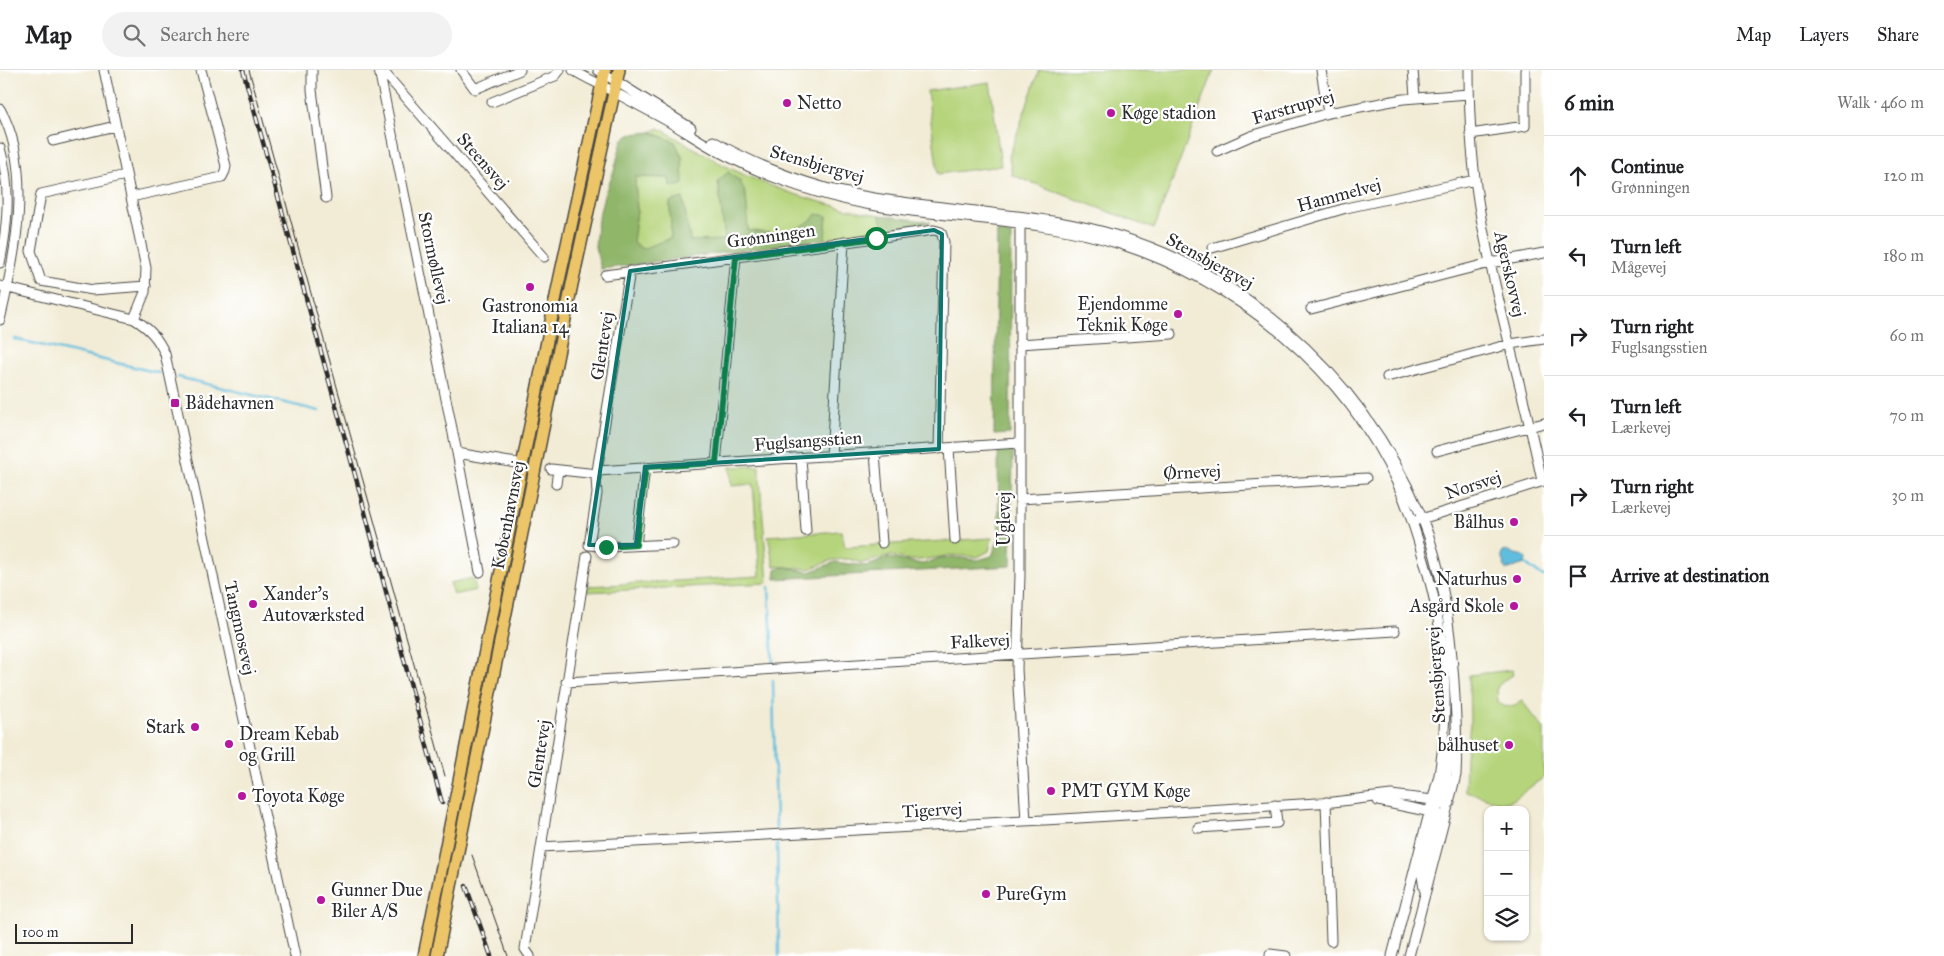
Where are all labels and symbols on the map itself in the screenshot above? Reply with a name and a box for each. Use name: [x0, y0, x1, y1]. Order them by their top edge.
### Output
street label: Farstrupvej: [1249, 85, 1337, 129]
place label: Netto: [797, 92, 841, 114]
marker: Netto: [781, 97, 793, 109]
place label: Køge stadion: [1121, 102, 1216, 125]
marker: Køge stadion: [1105, 107, 1117, 119]
street label: Steensvej: [452, 128, 514, 194]
street label: Stensbjergvej: [767, 140, 867, 189]
street label: Hammelvej: [1295, 173, 1383, 217]
street label: Stormøllevej: [413, 210, 455, 306]
street label: Grønningen: [725, 219, 817, 254]
route start: [865, 227, 888, 250]
street label: Stensbjergvej: [1162, 228, 1258, 295]
street label: Agerskovvej: [1488, 228, 1531, 319]
marker: Gastronomia Italiana 14: [524, 281, 536, 293]
place label: Ejendomme Teknik Køge: [1077, 293, 1168, 337]
place label: Gastronomia Italiana 14: [482, 295, 578, 338]
marker: Ejendomme Teknik Køge: [1172, 308, 1184, 320]
street label: Glentevej: [586, 310, 618, 382]
place label: Bådehavnen: [185, 392, 274, 414]
marker: Bådehavnen: [169, 397, 181, 409]
street label: Fuglsangsstien: [753, 426, 863, 457]
street label: Københavnsvej: [487, 459, 529, 571]
street label: Ørnevej: [1162, 459, 1222, 485]
street label: Norsvej: [1442, 466, 1504, 504]
street label: Uglevej: [993, 492, 1016, 546]
place label: Bålhus: [1454, 511, 1504, 533]
marker: Bålhus: [1508, 516, 1520, 528]
route end: [595, 536, 618, 559]
place label: Naturhus: [1436, 568, 1507, 590]
marker: Naturhus: [1511, 573, 1523, 585]
street label: Tangmosevej: [218, 579, 261, 677]
place label: Xander's Autoværksted: [262, 583, 365, 626]
place label: Asgård Skole: [1409, 595, 1504, 618]
marker: Xander's Autoværksted: [247, 598, 259, 610]
marker: Asgård Skole: [1508, 600, 1520, 612]
street label: Stensbjergvej: [1422, 626, 1451, 724]
street label: Falkevej: [950, 628, 1010, 654]
place label: Stark: [146, 716, 186, 738]
street label: Glentevej: [523, 718, 555, 790]
marker: Stark: [189, 721, 201, 733]
place label: Dream Kebab og Grill: [239, 723, 339, 767]
place label: bålhuset: [1438, 734, 1500, 756]
marker: Dream Kebab og Grill: [223, 738, 235, 750]
marker: bålhuset: [1503, 739, 1515, 751]
place label: PMT GYM Køge: [1061, 780, 1191, 803]
place label: Toyota Køge: [252, 785, 345, 808]
marker: PMT GYM Køge: [1045, 785, 1057, 797]
marker: Toyota Køge: [236, 790, 248, 802]
street label: Tigervej: [901, 797, 963, 824]
place label: Gunner Due Biler A/S: [331, 879, 423, 922]
place label: PureGym: [996, 883, 1067, 905]
marker: PureGym: [980, 888, 992, 900]
marker: Gunner Due Biler A/S: [315, 894, 327, 906]
scale bar: [15, 921, 132, 944]

